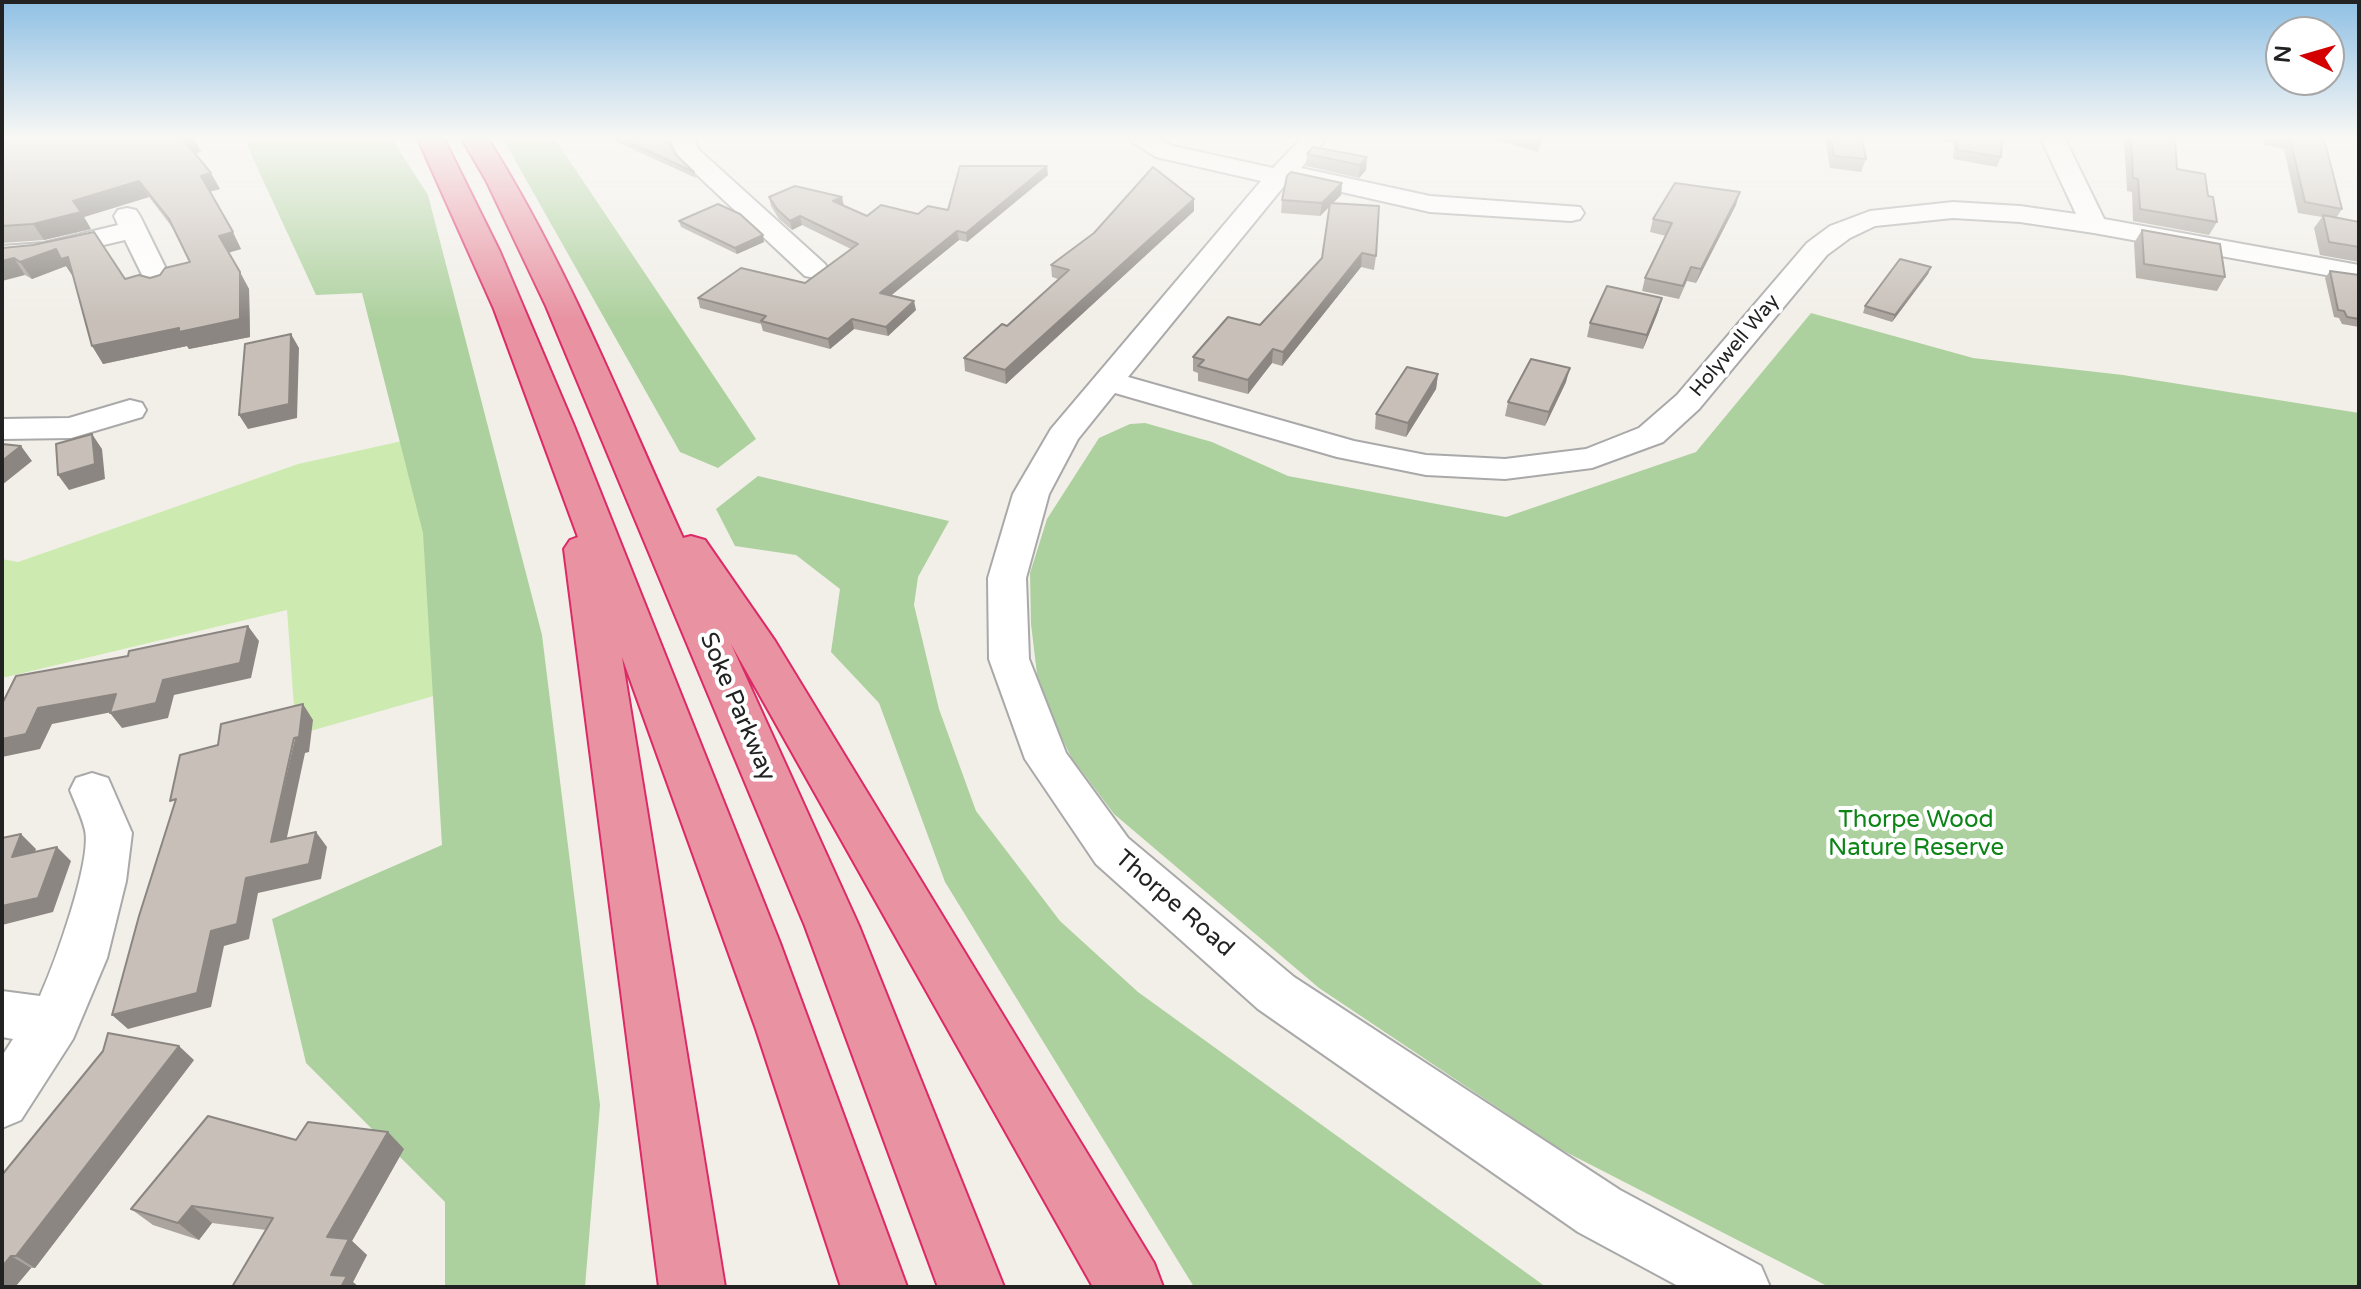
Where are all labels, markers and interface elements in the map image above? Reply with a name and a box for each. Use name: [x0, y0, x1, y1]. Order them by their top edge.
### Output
north arrow: [2265, 16, 2345, 96]
text: N: [2269, 44, 2297, 64]
street label: Holywell Way: [1685, 290, 1785, 402]
street label: Soke Parkway: [693, 628, 781, 786]
park label: Thorpe Wood Nature Reserve: [1828, 807, 2004, 863]
street label: Thorpe Road: [1109, 845, 1239, 963]

